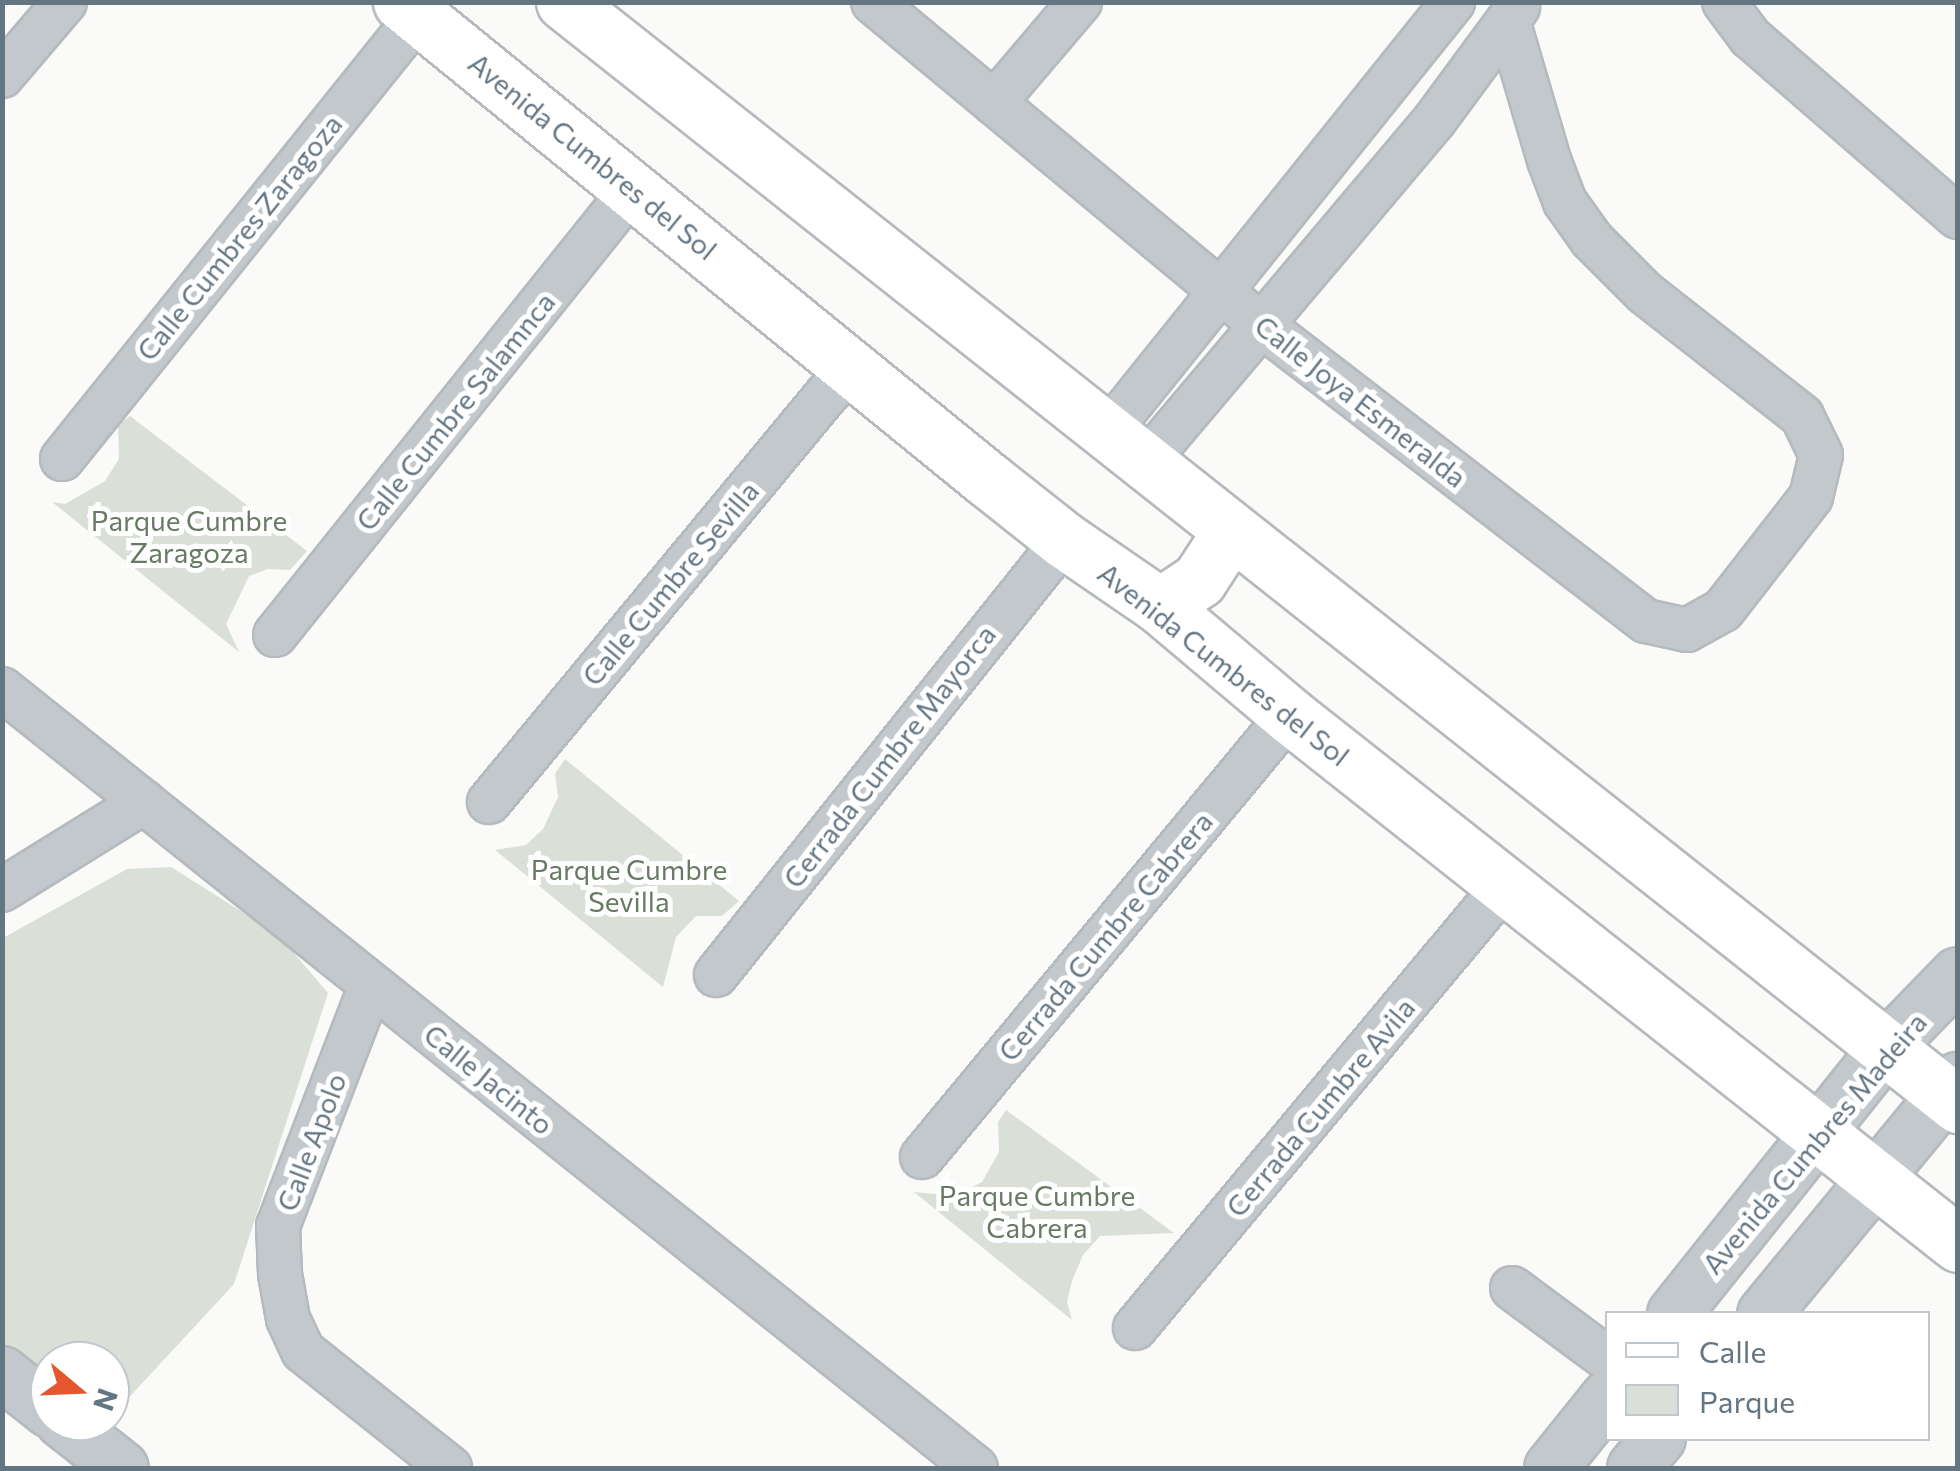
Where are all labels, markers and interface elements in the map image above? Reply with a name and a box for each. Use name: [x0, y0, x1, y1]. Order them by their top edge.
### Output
street label: Avenida Cumbres del Sol: [462, 46, 724, 266]
street label: Calle Cumbres Zaragoza: [129, 107, 349, 367]
street label: Calle Cumbre Salamnca: [349, 285, 561, 537]
street label: Calle Joya Esmeralda: [1249, 308, 1473, 494]
street label: Calle Cumbre Sevilla: [575, 474, 765, 692]
park label: Parque Cumbre Zaragoza: [91, 503, 287, 569]
street label: Avenida Cumbres del Sol: [1092, 556, 1356, 772]
street label: Cerrada Cumbre Mayorca: [776, 618, 1002, 894]
street label: Cerrada Cumbre Cabrera: [991, 805, 1219, 1067]
park label: Parque Cumbre Sevilla: [531, 852, 727, 918]
street label: Cerrada Cumbre Avila: [1219, 991, 1421, 1223]
street label: Avenida Cumbres Madeira: [1695, 1006, 1933, 1280]
street label: Calle Jacinto: [418, 1017, 560, 1141]
street label: Calle Apolo: [269, 1068, 353, 1216]
park label: Parque Cumbre Cabrera: [939, 1178, 1135, 1244]
legend: [1605, 1311, 1930, 1441]
text: Calle: [1699, 1332, 1766, 1369]
north arrow: [30, 1341, 130, 1441]
text: Parque: [1699, 1382, 1795, 1419]
text: N: [87, 1385, 126, 1416]

